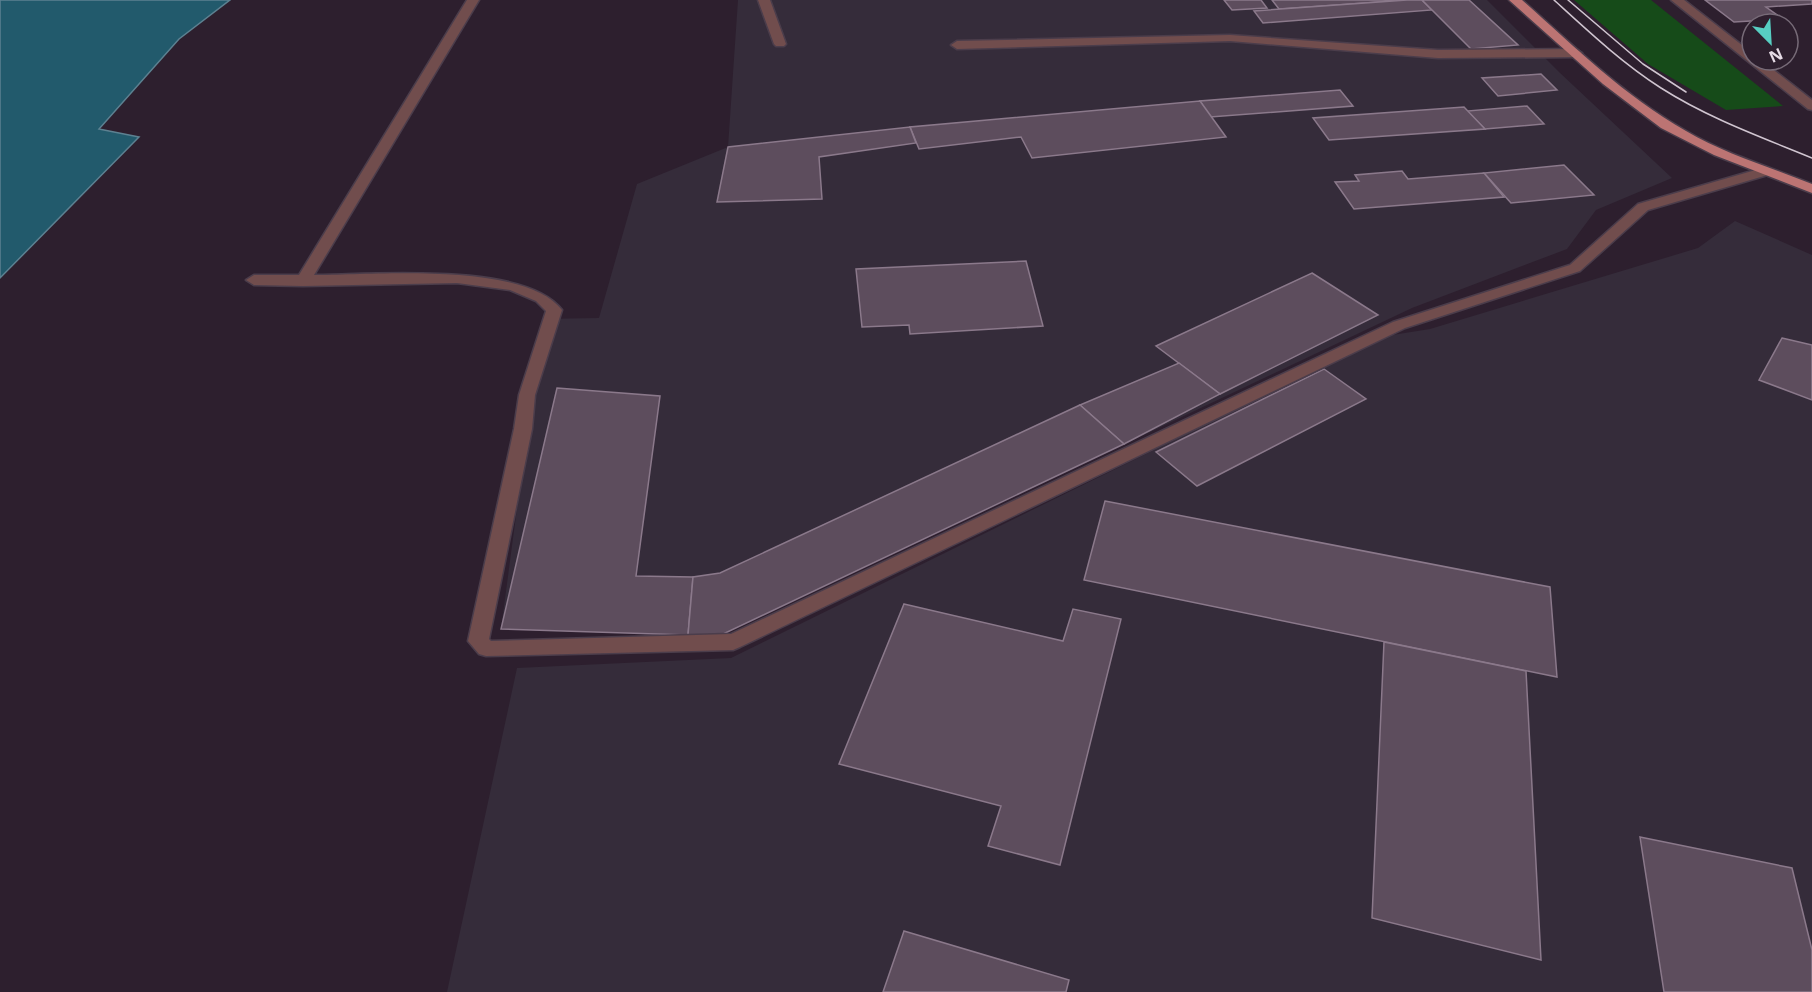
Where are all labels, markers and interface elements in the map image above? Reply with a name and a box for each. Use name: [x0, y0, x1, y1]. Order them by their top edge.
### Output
north arrow: [1740, 12, 1800, 72]
text: N: [1766, 43, 1787, 68]

